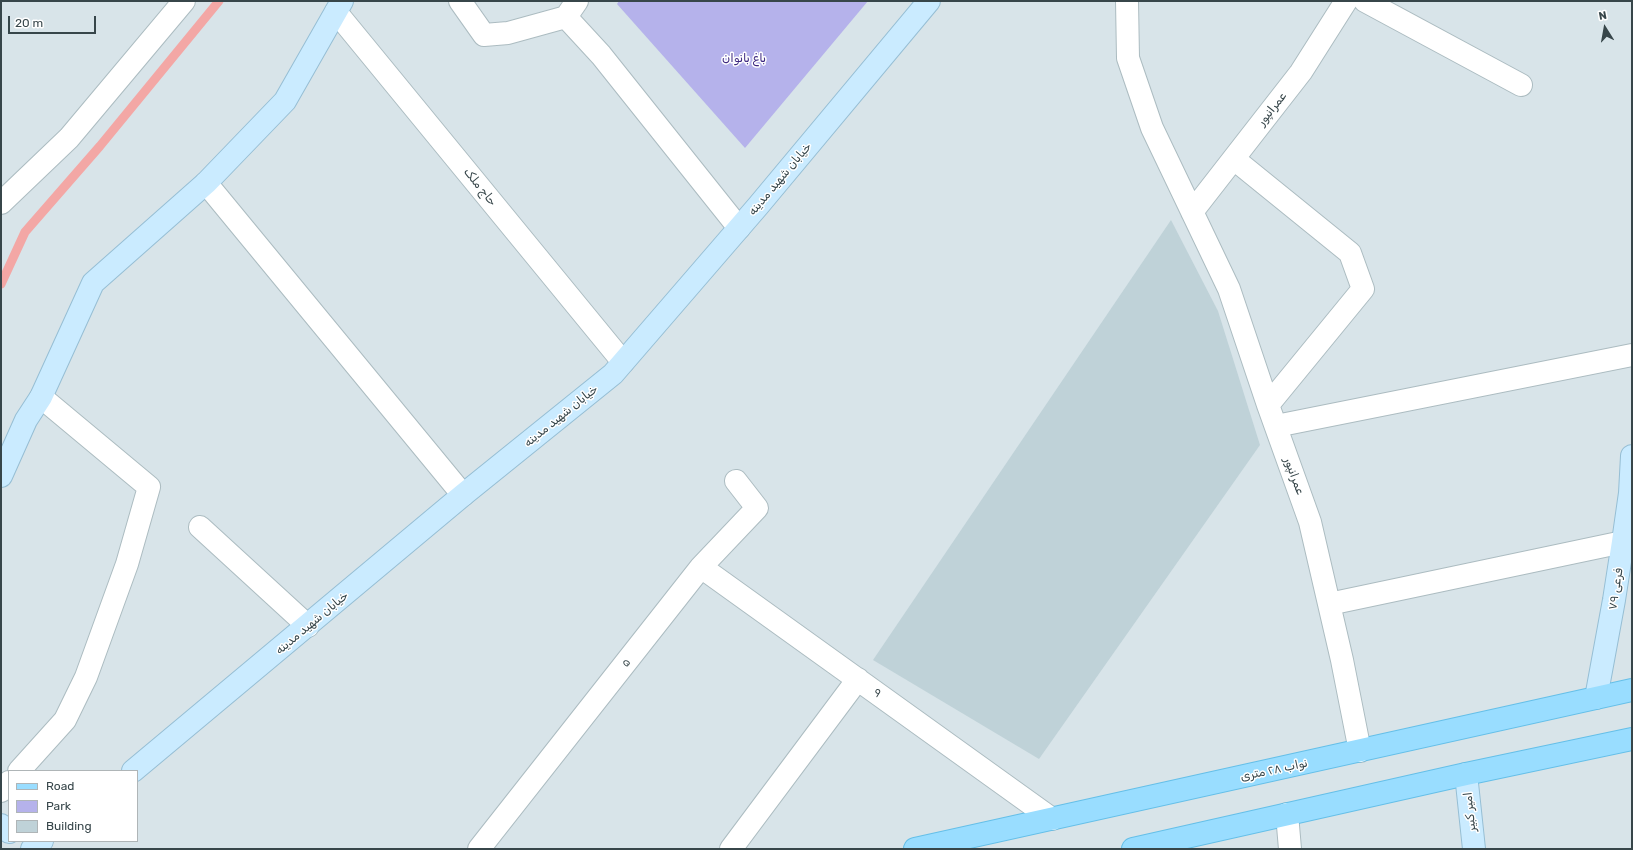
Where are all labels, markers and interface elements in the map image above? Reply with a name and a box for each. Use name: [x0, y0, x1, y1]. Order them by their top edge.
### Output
scale bar: [10, 8, 98, 34]
north arrow: [1585, 8, 1625, 48]
text: N: [1597, 9, 1608, 23]
text: 20 m: [15, 16, 43, 30]
park label: باغ بانوان: [722, 52, 766, 66]
street label: عمرانپور: [1254, 89, 1290, 129]
street label: خیابان شهید مدینه: [745, 140, 815, 218]
street label: حاج ملک: [460, 165, 500, 209]
street label: خیابان شهید مدینه: [521, 382, 601, 450]
street label: عمرانپور: [1281, 455, 1307, 497]
street label: فرعی ۷۹: [1606, 567, 1626, 611]
street label: خیابان شهید مدینه: [273, 588, 351, 658]
street label: ۵: [618, 656, 634, 670]
street label: ۹: [870, 685, 884, 701]
street label: نواب ۲۸ متری: [1239, 756, 1309, 784]
legend: [8, 770, 138, 842]
text: Road: [46, 779, 74, 793]
street label: امیر کبیر: [1461, 791, 1479, 833]
text: Park: [46, 799, 71, 813]
text: Building: [46, 819, 92, 833]

